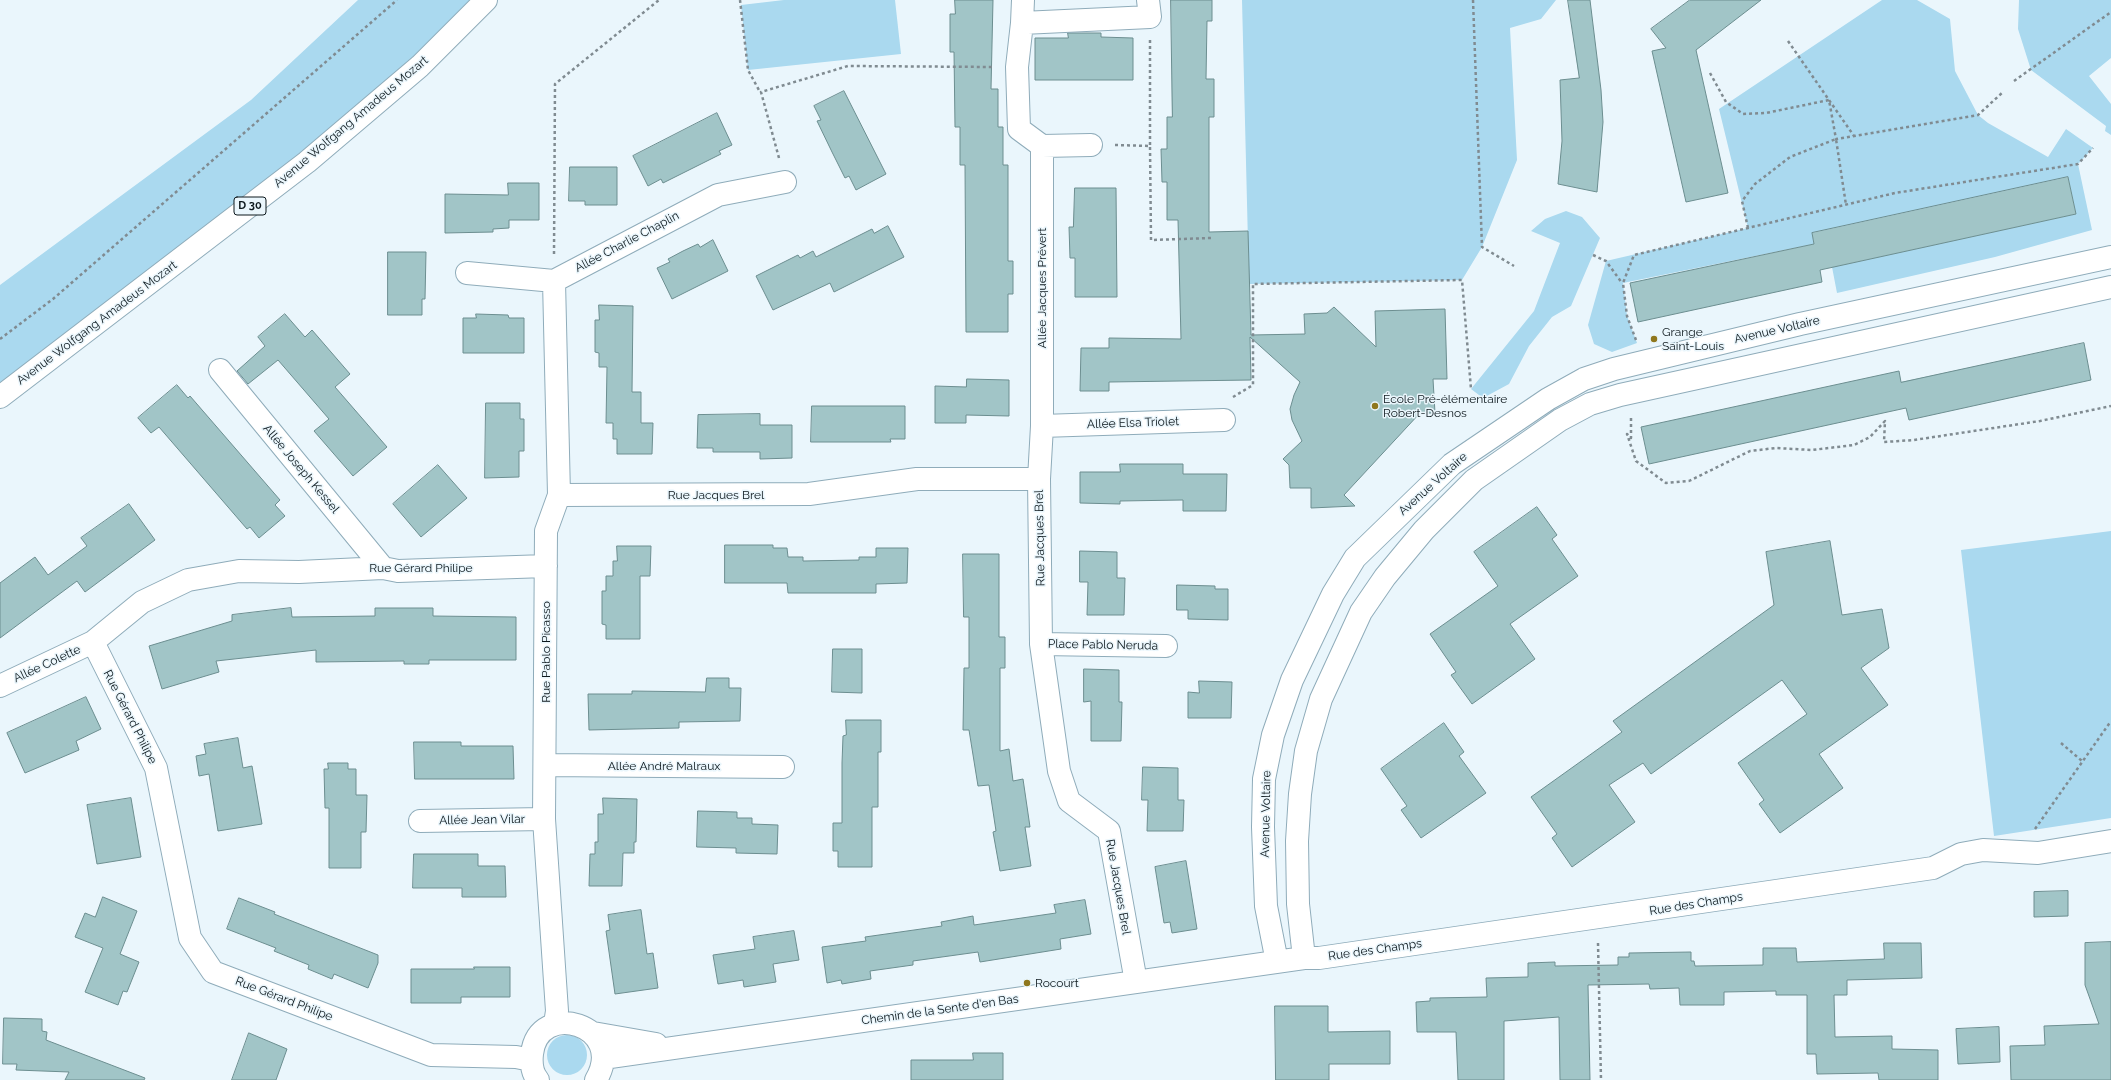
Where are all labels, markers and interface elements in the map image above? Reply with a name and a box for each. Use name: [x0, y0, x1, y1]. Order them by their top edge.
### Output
street label: Avenue Wolfgang Amadeus Mozart: [271, 53, 431, 191]
road number: D 30: [234, 197, 266, 215]
street label: Allée Charlie Chaplin: [572, 208, 682, 276]
street label: Allée Jacques Prévert: [1035, 228, 1049, 348]
street label: Avenue Wolfgang Amadeus Mozart: [14, 258, 180, 388]
street label: Avenue Voltaire: [1733, 313, 1821, 347]
place label: Grange Saint-Louis: [1662, 325, 1724, 353]
marker: Grange Saint-Louis: [1649, 334, 1659, 344]
place label: École Pré-élémentaire Robert-Desnos: [1383, 392, 1507, 420]
marker: École Pré-élémentaire Robert-Desnos: [1370, 401, 1380, 411]
street label: Allée Elsa Triolet: [1087, 414, 1179, 432]
street label: Allée Joseph Kessel: [260, 422, 342, 516]
street label: Avenue Voltaire: [1396, 449, 1470, 519]
street label: Rue Jacques Brel: [668, 488, 764, 502]
street label: Rue Jacques Brel: [1032, 490, 1048, 586]
street label: Rue Gérard Philipe: [369, 561, 473, 575]
street label: Rue Pablo Picasso: [539, 601, 553, 703]
street label: Place Pablo Neruda: [1048, 637, 1158, 653]
street label: Allée Colette: [11, 642, 83, 686]
street label: Rue Gérard Philipe: [100, 668, 160, 766]
street label: Allée André Malraux: [608, 759, 720, 773]
street label: Avenue Voltaire: [1258, 770, 1274, 858]
street label: Allée Jean Vilar: [439, 812, 525, 828]
street label: Rue Jacques Brel: [1103, 838, 1133, 936]
street label: Rue des Champs: [1648, 890, 1744, 918]
street label: Rue des Champs: [1327, 936, 1423, 964]
street label: Rue Gérard Philipe: [233, 974, 335, 1024]
place label: Rocourt: [1035, 976, 1079, 990]
marker: Rocourt: [1022, 978, 1032, 988]
street label: Chemin de la Sente d'en Bas: [860, 992, 1020, 1028]

